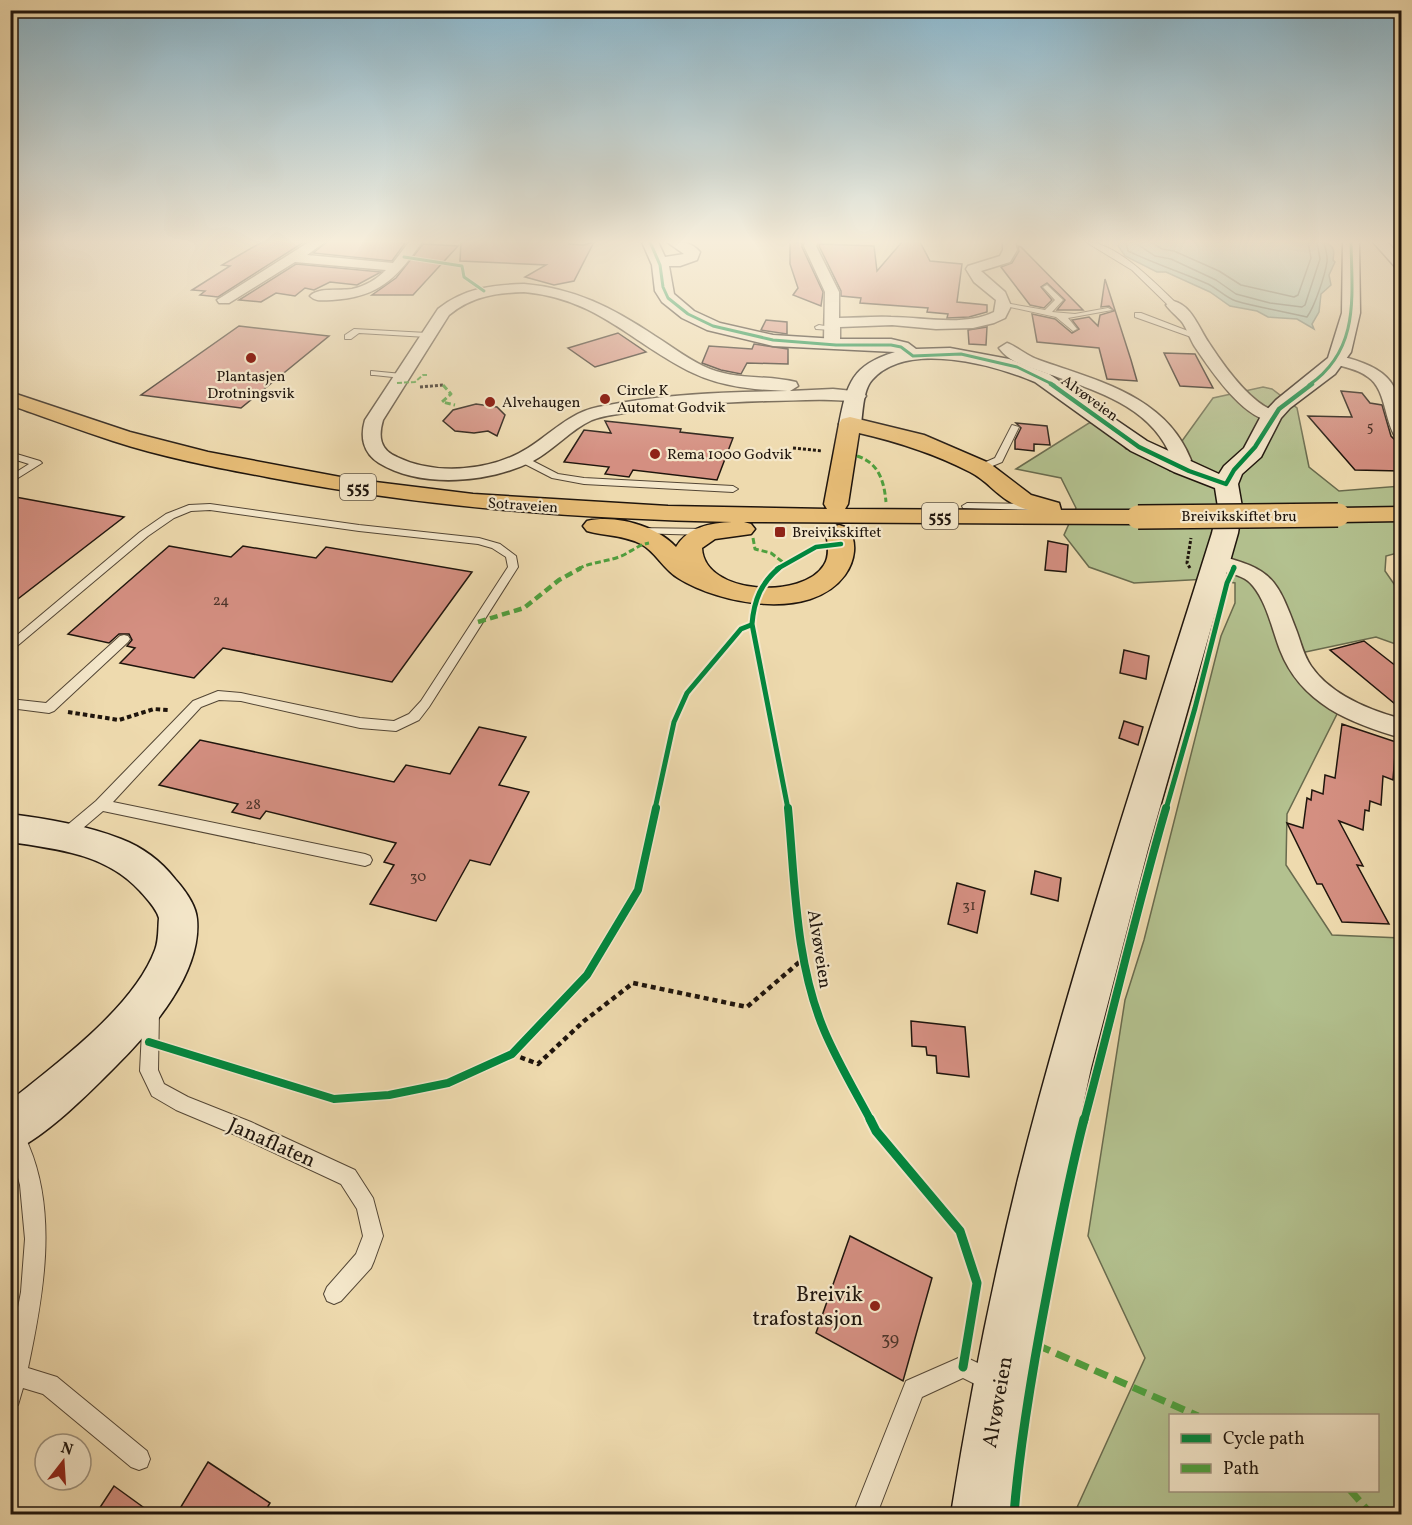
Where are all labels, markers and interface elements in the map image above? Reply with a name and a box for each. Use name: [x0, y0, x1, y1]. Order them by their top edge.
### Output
marker: Plantasjen Drotningsvik: [244, 351, 258, 365]
place label: Plantasjen Drotningsvik: [207, 367, 295, 405]
street label: Alvøveien: [1056, 371, 1122, 427]
place label: Circle K Automat Godvik: [617, 381, 726, 419]
marker: Circle K Automat Godvik: [598, 392, 612, 406]
place label: Alvehaugen: [502, 393, 581, 414]
marker: Alvehaugen: [483, 395, 497, 409]
house number: 5: [1367, 418, 1373, 437]
place label: Rema 1000 Godvik: [667, 445, 792, 466]
marker: Rema 1000 Godvik: [648, 447, 662, 461]
road number: 555: [340, 474, 376, 500]
street label: Sotraveien: [487, 494, 559, 519]
road number: 555: [922, 503, 958, 529]
street label: Breivikskiftet bru: [1181, 507, 1297, 528]
place label: Breivikskiftet: [792, 523, 882, 544]
marker: Breivikskiftet: [773, 525, 787, 539]
house number: 24: [213, 591, 229, 612]
house number: 28: [245, 795, 261, 816]
house number: 30: [410, 867, 426, 888]
house number: 31: [962, 896, 976, 917]
street label: Alvøveien: [800, 908, 837, 991]
street label: Janaflaten: [223, 1111, 320, 1176]
place label: Breivik trafostasjon: [753, 1281, 864, 1334]
marker: Breivik trafostasjon: [868, 1299, 882, 1313]
house number: 39: [881, 1328, 899, 1353]
street label: Alvøveien: [976, 1354, 1021, 1450]
legend: [1169, 1414, 1379, 1492]
text: Cycle path: [1223, 1427, 1305, 1452]
north arrow: [33, 1432, 93, 1492]
text: N: [58, 1437, 76, 1462]
text: Path: [1223, 1457, 1259, 1482]

